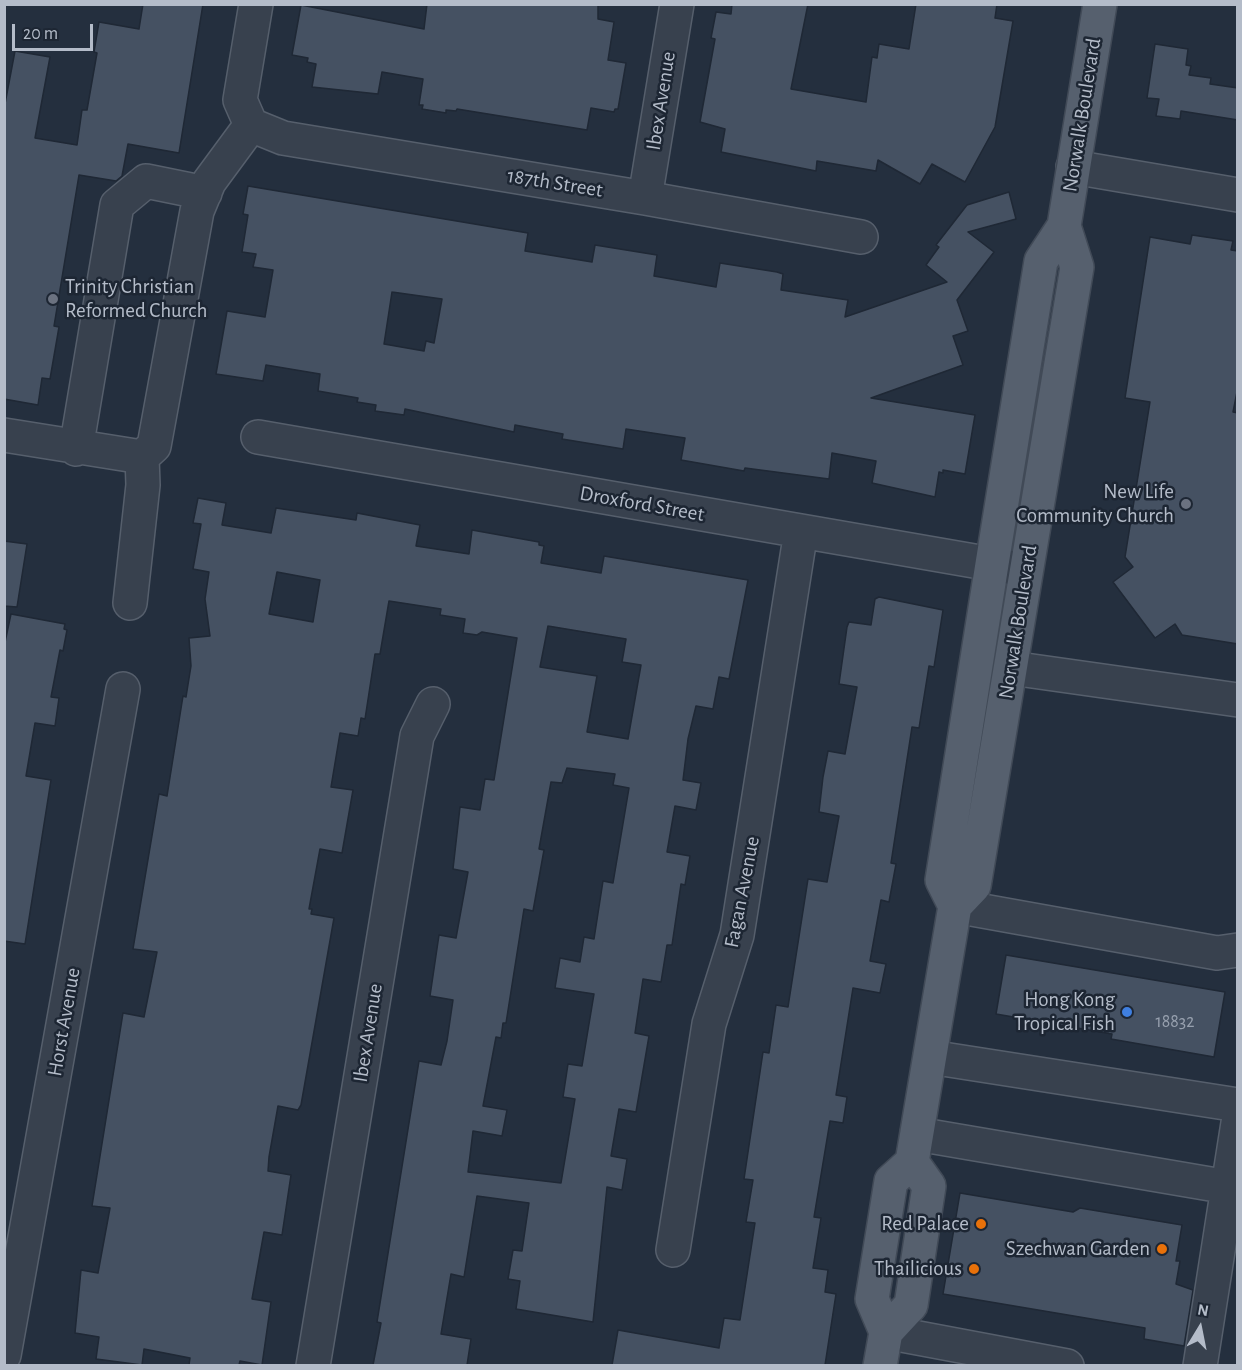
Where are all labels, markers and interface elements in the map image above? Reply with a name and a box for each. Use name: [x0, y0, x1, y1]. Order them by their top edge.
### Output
scale bar: [15, 12, 96, 50]
text: 20 m: [23, 25, 58, 43]
street label: Norwalk Boulevard: [1057, 36, 1107, 194]
street label: Ibex Avenue: [641, 50, 681, 152]
street label: 187th Street: [505, 163, 605, 203]
place label: Trinity Christian Reformed Church: [65, 274, 207, 324]
marker: Trinity Christian Reformed Church: [46, 292, 60, 306]
place label: New Life Community Church: [1016, 479, 1174, 529]
street label: Droxford Street: [578, 481, 706, 527]
marker: New Life Community Church: [1179, 497, 1193, 511]
street label: Norwalk Boulevard: [993, 543, 1043, 701]
street label: Fagan Avenue: [719, 834, 765, 950]
street label: Horst Avenue: [42, 966, 86, 1078]
street label: Ibex Avenue: [348, 982, 388, 1084]
place label: Hong Kong Tropical Fish: [1014, 987, 1115, 1037]
marker: Hong Kong Tropical Fish: [1120, 1005, 1134, 1019]
house number: 18832: [1156, 1011, 1194, 1033]
place label: Red Palace: [881, 1211, 969, 1237]
marker: Red Palace: [974, 1217, 988, 1231]
place label: Szechwan Garden: [1006, 1236, 1150, 1262]
marker: Szechwan Garden: [1155, 1242, 1169, 1256]
place label: Thailicious: [874, 1256, 962, 1282]
marker: Thailicious: [967, 1262, 981, 1276]
north arrow: [1170, 1298, 1230, 1358]
text: N: [1196, 1301, 1210, 1319]

